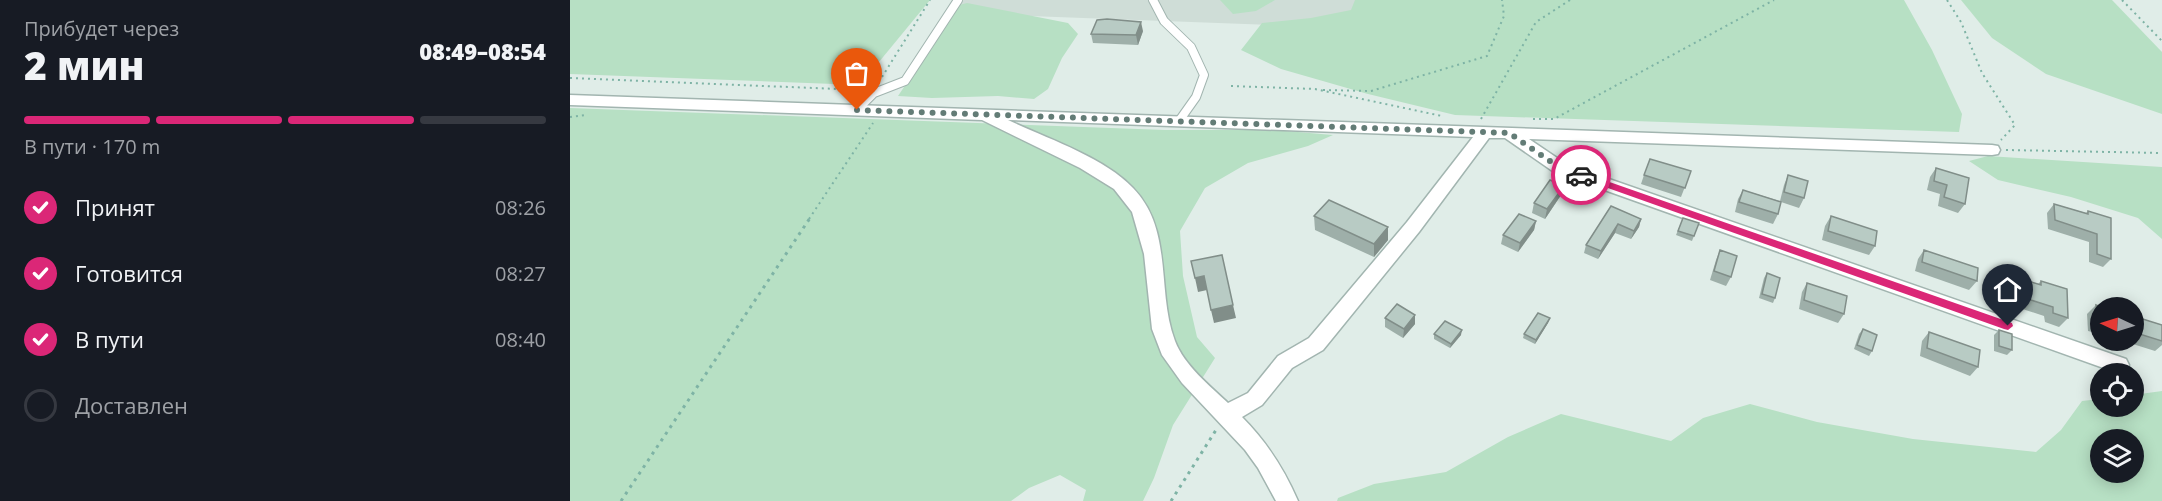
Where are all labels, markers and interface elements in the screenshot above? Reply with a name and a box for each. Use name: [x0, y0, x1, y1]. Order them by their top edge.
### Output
text: Прибудет через: [24, 15, 179, 42]
text: 08:49–08:54: [419, 36, 546, 66]
text: 2 мин: [24, 38, 144, 91]
pin: [831, 48, 882, 110]
icon: bag: [840, 57, 873, 90]
text: В пути · 170 m: [24, 133, 160, 160]
courier: [1551, 145, 1611, 205]
icon: car: [1565, 159, 1598, 192]
icon: check: [24, 191, 57, 224]
text: Принят: [75, 192, 155, 222]
text: 08:26: [495, 194, 546, 221]
icon: check: [24, 257, 57, 290]
text: Готовится: [75, 258, 183, 288]
text: 08:27: [495, 260, 546, 287]
pin: [1982, 264, 2033, 326]
icon: home: [1991, 273, 2024, 306]
north arrow: [2090, 297, 2144, 351]
map controls: [2090, 297, 2144, 483]
icon: check: [24, 323, 57, 356]
text: В пути: [75, 324, 144, 354]
text: 08:40: [495, 326, 546, 353]
button: locate: [2090, 363, 2144, 417]
text: Доставлен: [75, 390, 188, 420]
button: layers: [2090, 429, 2144, 483]

